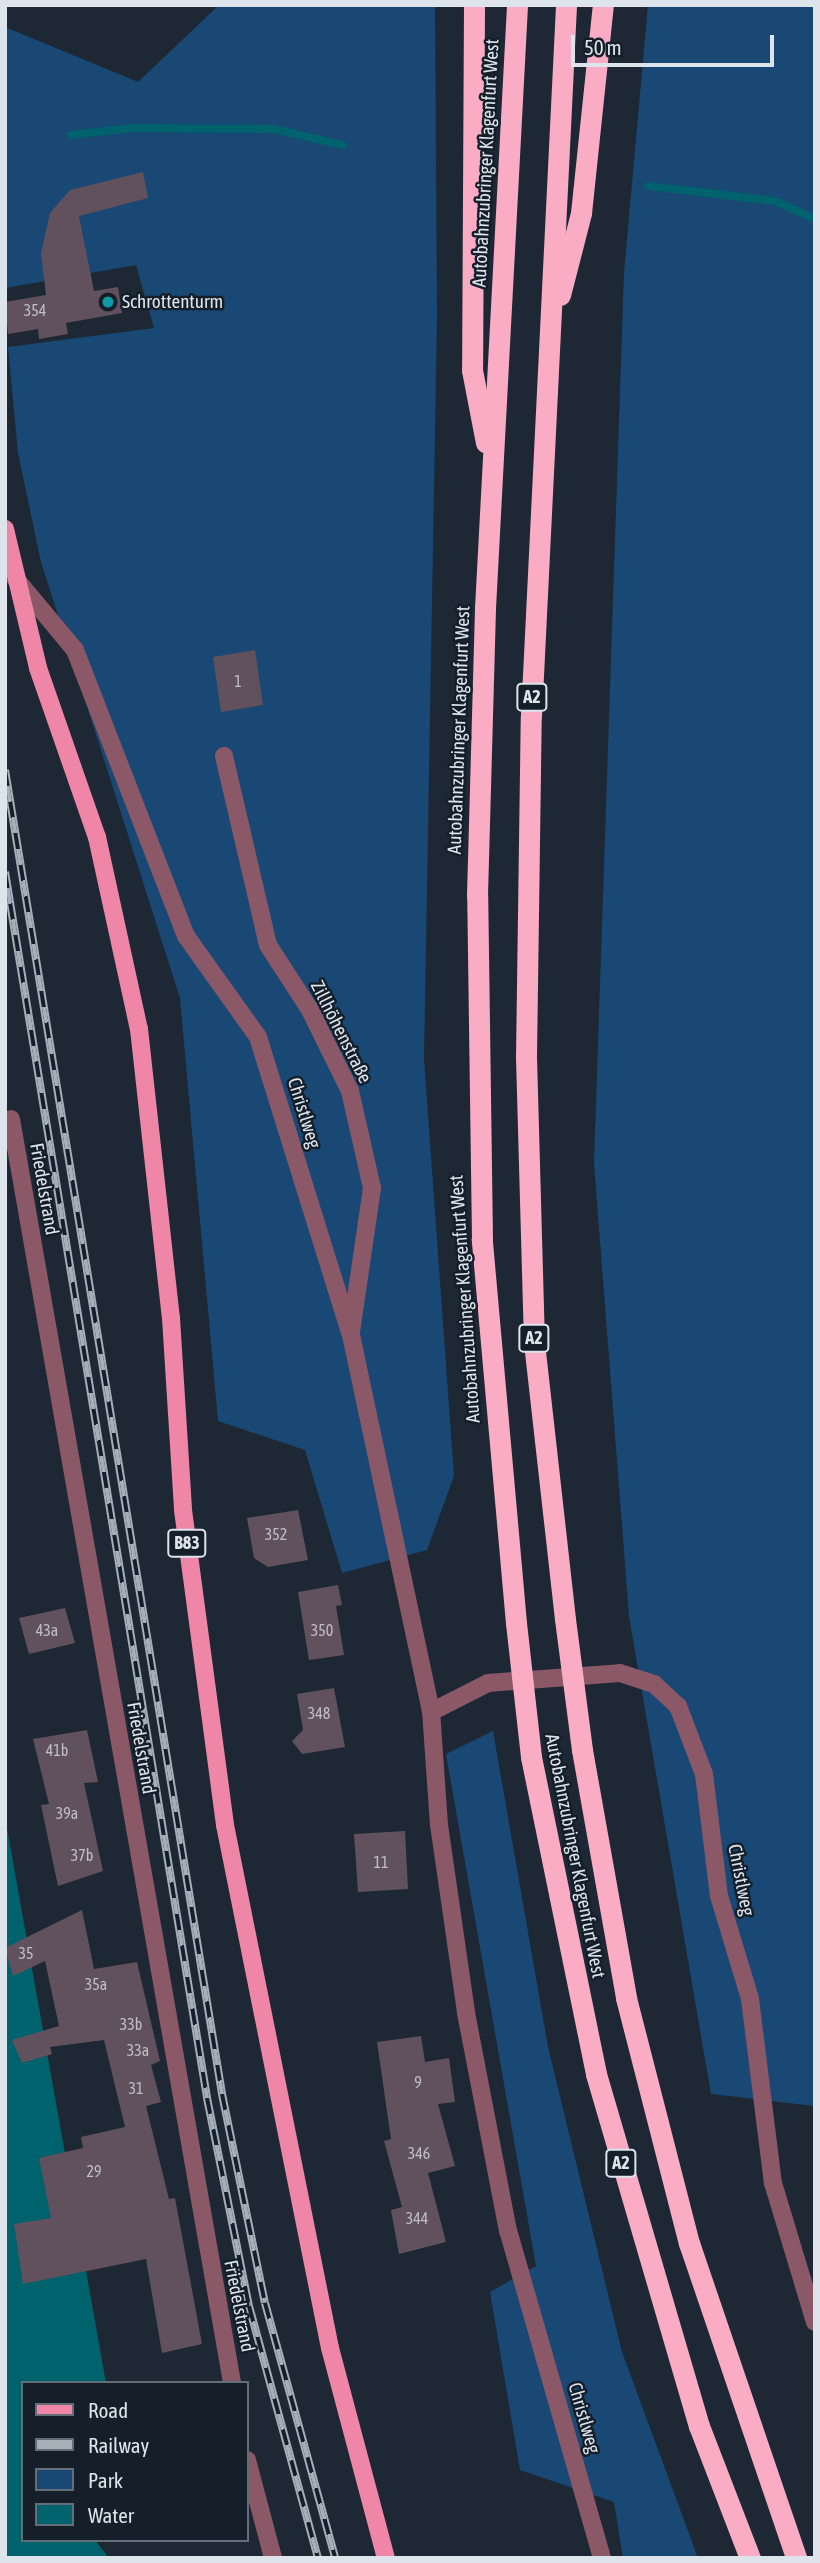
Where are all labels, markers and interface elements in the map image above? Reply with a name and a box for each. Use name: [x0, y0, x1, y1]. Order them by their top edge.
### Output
scale bar: [575, 21, 778, 65]
text: 50 m: [584, 35, 622, 59]
street label: Autobahnzubringer Klagenfurt West: [468, 38, 504, 288]
place label: Schrottenturm: [122, 291, 223, 313]
marker: Schrottenturm: [100, 294, 116, 310]
house number: 354: [24, 300, 46, 320]
street label: Autobahnzubringer Klagenfurt West: [443, 605, 475, 855]
house number: 1: [234, 671, 242, 691]
road number: A2: [516, 682, 548, 712]
street label: Zillhöhenstraße: [305, 977, 377, 1087]
street label: Christlweg: [282, 1075, 326, 1151]
street label: Friedelstrand: [25, 1141, 63, 1237]
street label: Autobahnzubringer Klagenfurt West: [445, 1174, 485, 1424]
road number: A2: [518, 1324, 550, 1352]
house number: 352: [265, 1524, 287, 1544]
road number: B83: [166, 1528, 208, 1558]
house number: 43a: [36, 1620, 58, 1640]
house number: 350: [311, 1620, 333, 1640]
street label: Friedelstrand: [122, 1700, 160, 1796]
house number: 348: [308, 1703, 330, 1723]
street label: Autobahnzubringer Klagenfurt West: [540, 1732, 610, 1980]
house number: 41b: [46, 1740, 68, 1760]
house number: 39a: [56, 1803, 78, 1823]
street label: Christlweg: [723, 1842, 759, 1918]
house number: 37b: [71, 1845, 93, 1865]
house number: 11: [373, 1852, 389, 1872]
house number: 35: [18, 1943, 34, 1963]
house number: 35a: [85, 1974, 107, 1994]
house number: 33b: [120, 2014, 142, 2034]
house number: 33a: [127, 2040, 149, 2060]
house number: 9: [414, 2072, 422, 2092]
house number: 31: [128, 2078, 144, 2098]
house number: 346: [408, 2143, 430, 2163]
road number: A2: [605, 2148, 637, 2178]
house number: 29: [86, 2161, 102, 2181]
house number: 344: [406, 2208, 428, 2228]
street label: Friedelstrand: [219, 2258, 259, 2354]
street label: Christlweg: [563, 2380, 605, 2456]
legend: [21, 2381, 248, 2542]
text: Road: [88, 2398, 128, 2422]
text: Railway: [88, 2433, 149, 2457]
text: Park: [88, 2468, 123, 2492]
text: Water: [88, 2503, 134, 2527]

